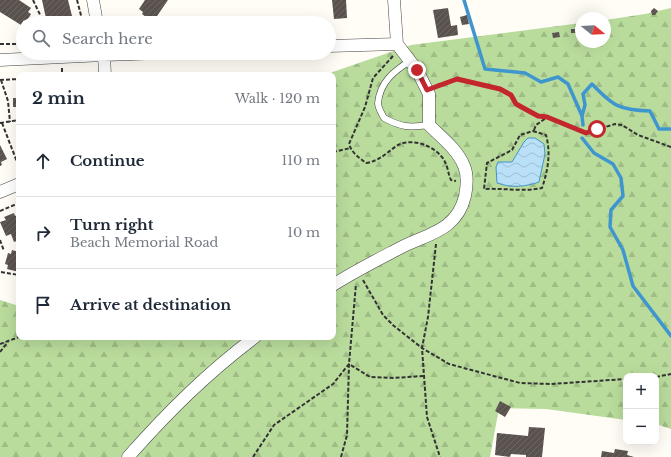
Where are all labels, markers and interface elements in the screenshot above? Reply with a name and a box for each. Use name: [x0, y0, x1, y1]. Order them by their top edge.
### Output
north arrow: [575, 12, 611, 48]
search box: [16, 16, 336, 60]
icon: search: [30, 27, 52, 49]
text: Search here: [62, 29, 153, 48]
route end: [408, 61, 426, 79]
text: 2 min: [32, 88, 85, 109]
text: Walk · 120 m: [235, 90, 320, 107]
route start: [588, 120, 606, 138]
icon: ahead: [32, 150, 54, 172]
text: Continue: [70, 151, 145, 170]
text: 110 m: [281, 152, 320, 169]
text: Turn right: [70, 215, 153, 234]
icon: right: [32, 222, 54, 244]
text: 10 m: [287, 224, 320, 241]
text: Beach Memorial Road: [70, 234, 218, 251]
icon: arrive: [32, 294, 54, 316]
text: Arrive at destination: [70, 295, 231, 314]
map controls: [623, 373, 659, 445]
button: +: [623, 373, 659, 409]
button: −: [623, 409, 659, 445]

